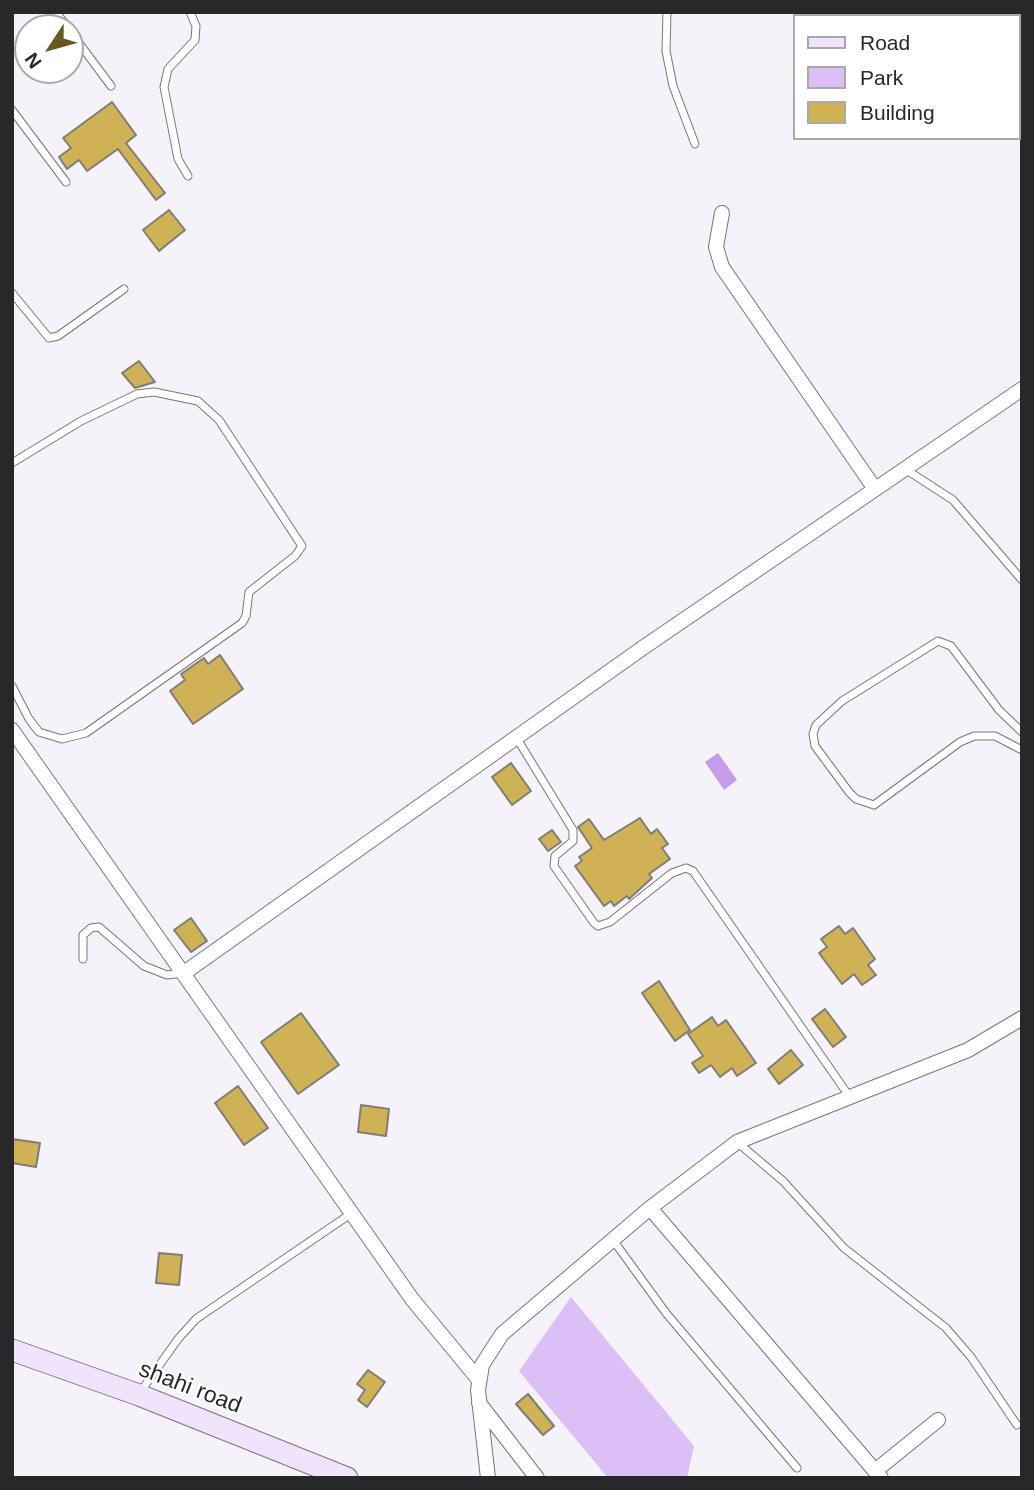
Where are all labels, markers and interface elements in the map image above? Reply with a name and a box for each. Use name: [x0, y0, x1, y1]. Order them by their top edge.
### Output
north arrow: [14, 14, 84, 84]
legend: [792, 14, 1020, 140]
text: Road: [860, 31, 910, 54]
text: N: [21, 49, 46, 72]
text: Park: [860, 66, 903, 89]
text: Building: [860, 101, 935, 124]
street label: shahi road: [135, 1356, 245, 1420]

